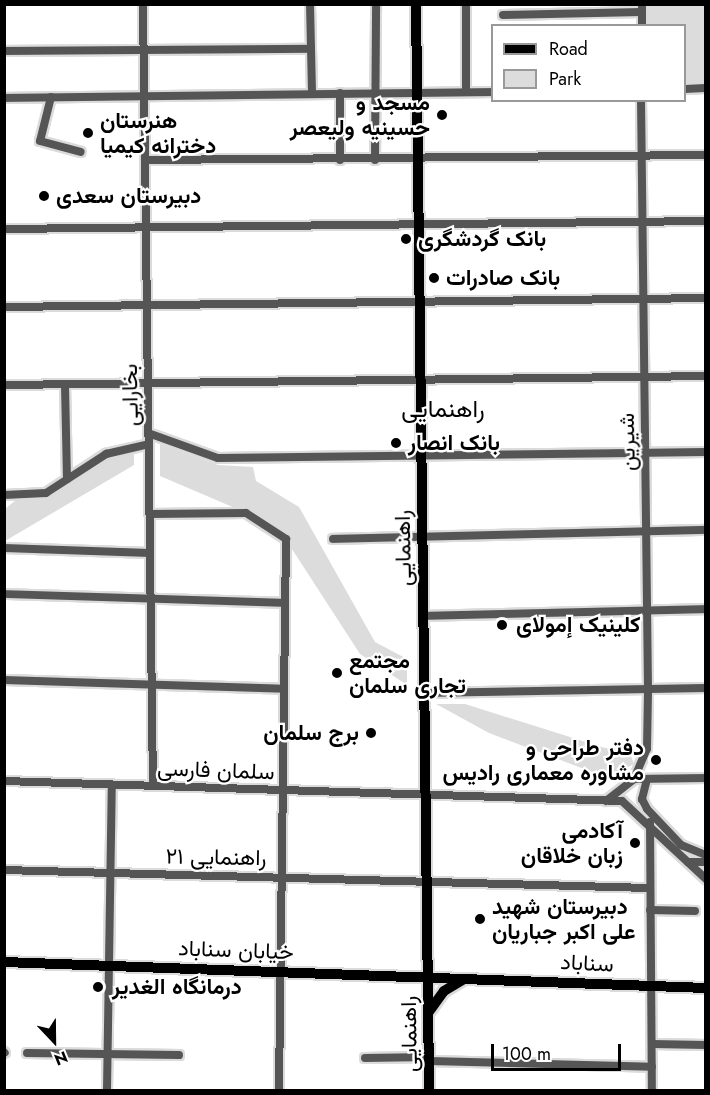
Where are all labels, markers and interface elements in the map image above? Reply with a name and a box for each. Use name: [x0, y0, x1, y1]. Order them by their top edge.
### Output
legend: [491, 24, 686, 102]
text: Road: [549, 36, 588, 62]
text: Park: [549, 66, 581, 92]
place label: مسجد و حسینیه ولیعصر: [290, 89, 430, 140]
place label: هنرستان دخترانه کیمیا: [100, 107, 216, 158]
marker: مسجد و حسینیه ولیعصر: [435, 108, 449, 122]
marker: هنرستان دخترانه کیمیا: [81, 126, 95, 140]
place label: دبیرستان سعدی: [56, 183, 201, 209]
marker: دبیرستان سعدی: [37, 189, 51, 203]
place label: بانک گردشگری: [418, 226, 546, 252]
marker: بانک گردشگری: [399, 232, 413, 246]
place label: بانک صادرات: [446, 265, 560, 291]
marker: بانک صادرات: [427, 271, 441, 285]
street label: بخارایی: [116, 364, 144, 426]
district label: راهنمایی: [401, 395, 485, 423]
street label: شیرین: [613, 413, 641, 471]
place label: بانک انصار: [408, 430, 500, 456]
marker: بانک انصار: [389, 436, 403, 450]
street label: راهنمایی: [389, 510, 417, 586]
place label: کلینیک إمولای: [516, 612, 640, 638]
marker: کلینیک إمولای: [493, 616, 511, 634]
place label: مجتمع تجاری سلمان: [349, 647, 466, 698]
marker: مجتمع تجاری سلمان: [330, 666, 344, 680]
place label: برج سلمان: [263, 720, 359, 746]
marker: برج سلمان: [364, 726, 378, 740]
place label: دفتر طراحی و مشاوره معماری رادیس: [442, 734, 644, 786]
marker: دفتر طراحی و مشاوره معماری رادیس: [649, 753, 663, 767]
street label: سلمان فارسی: [157, 755, 275, 785]
place label: آکادمی زبان خلاقان: [521, 817, 623, 868]
marker: آکادمی زبان خلاقان: [628, 836, 642, 850]
street label: راهنمایی ۲۱: [165, 843, 267, 871]
place label: دبیرستان شهید علی اکبر جباریان: [492, 893, 635, 944]
marker: دبیرستان شهید علی اکبر جباریان: [473, 912, 487, 926]
street label: خیابان سناباد: [178, 935, 294, 965]
street label: سناباد: [560, 948, 614, 978]
place label: درمانگاه الغدیر: [112, 974, 242, 1000]
marker: درمانگاه الغدیر: [89, 978, 107, 996]
street label: راهنمایی: [395, 996, 423, 1072]
north arrow: [24, 1011, 84, 1071]
scale bar: [494, 1032, 624, 1070]
text: 100 m: [502, 1041, 551, 1067]
text: N: [51, 1045, 71, 1071]

